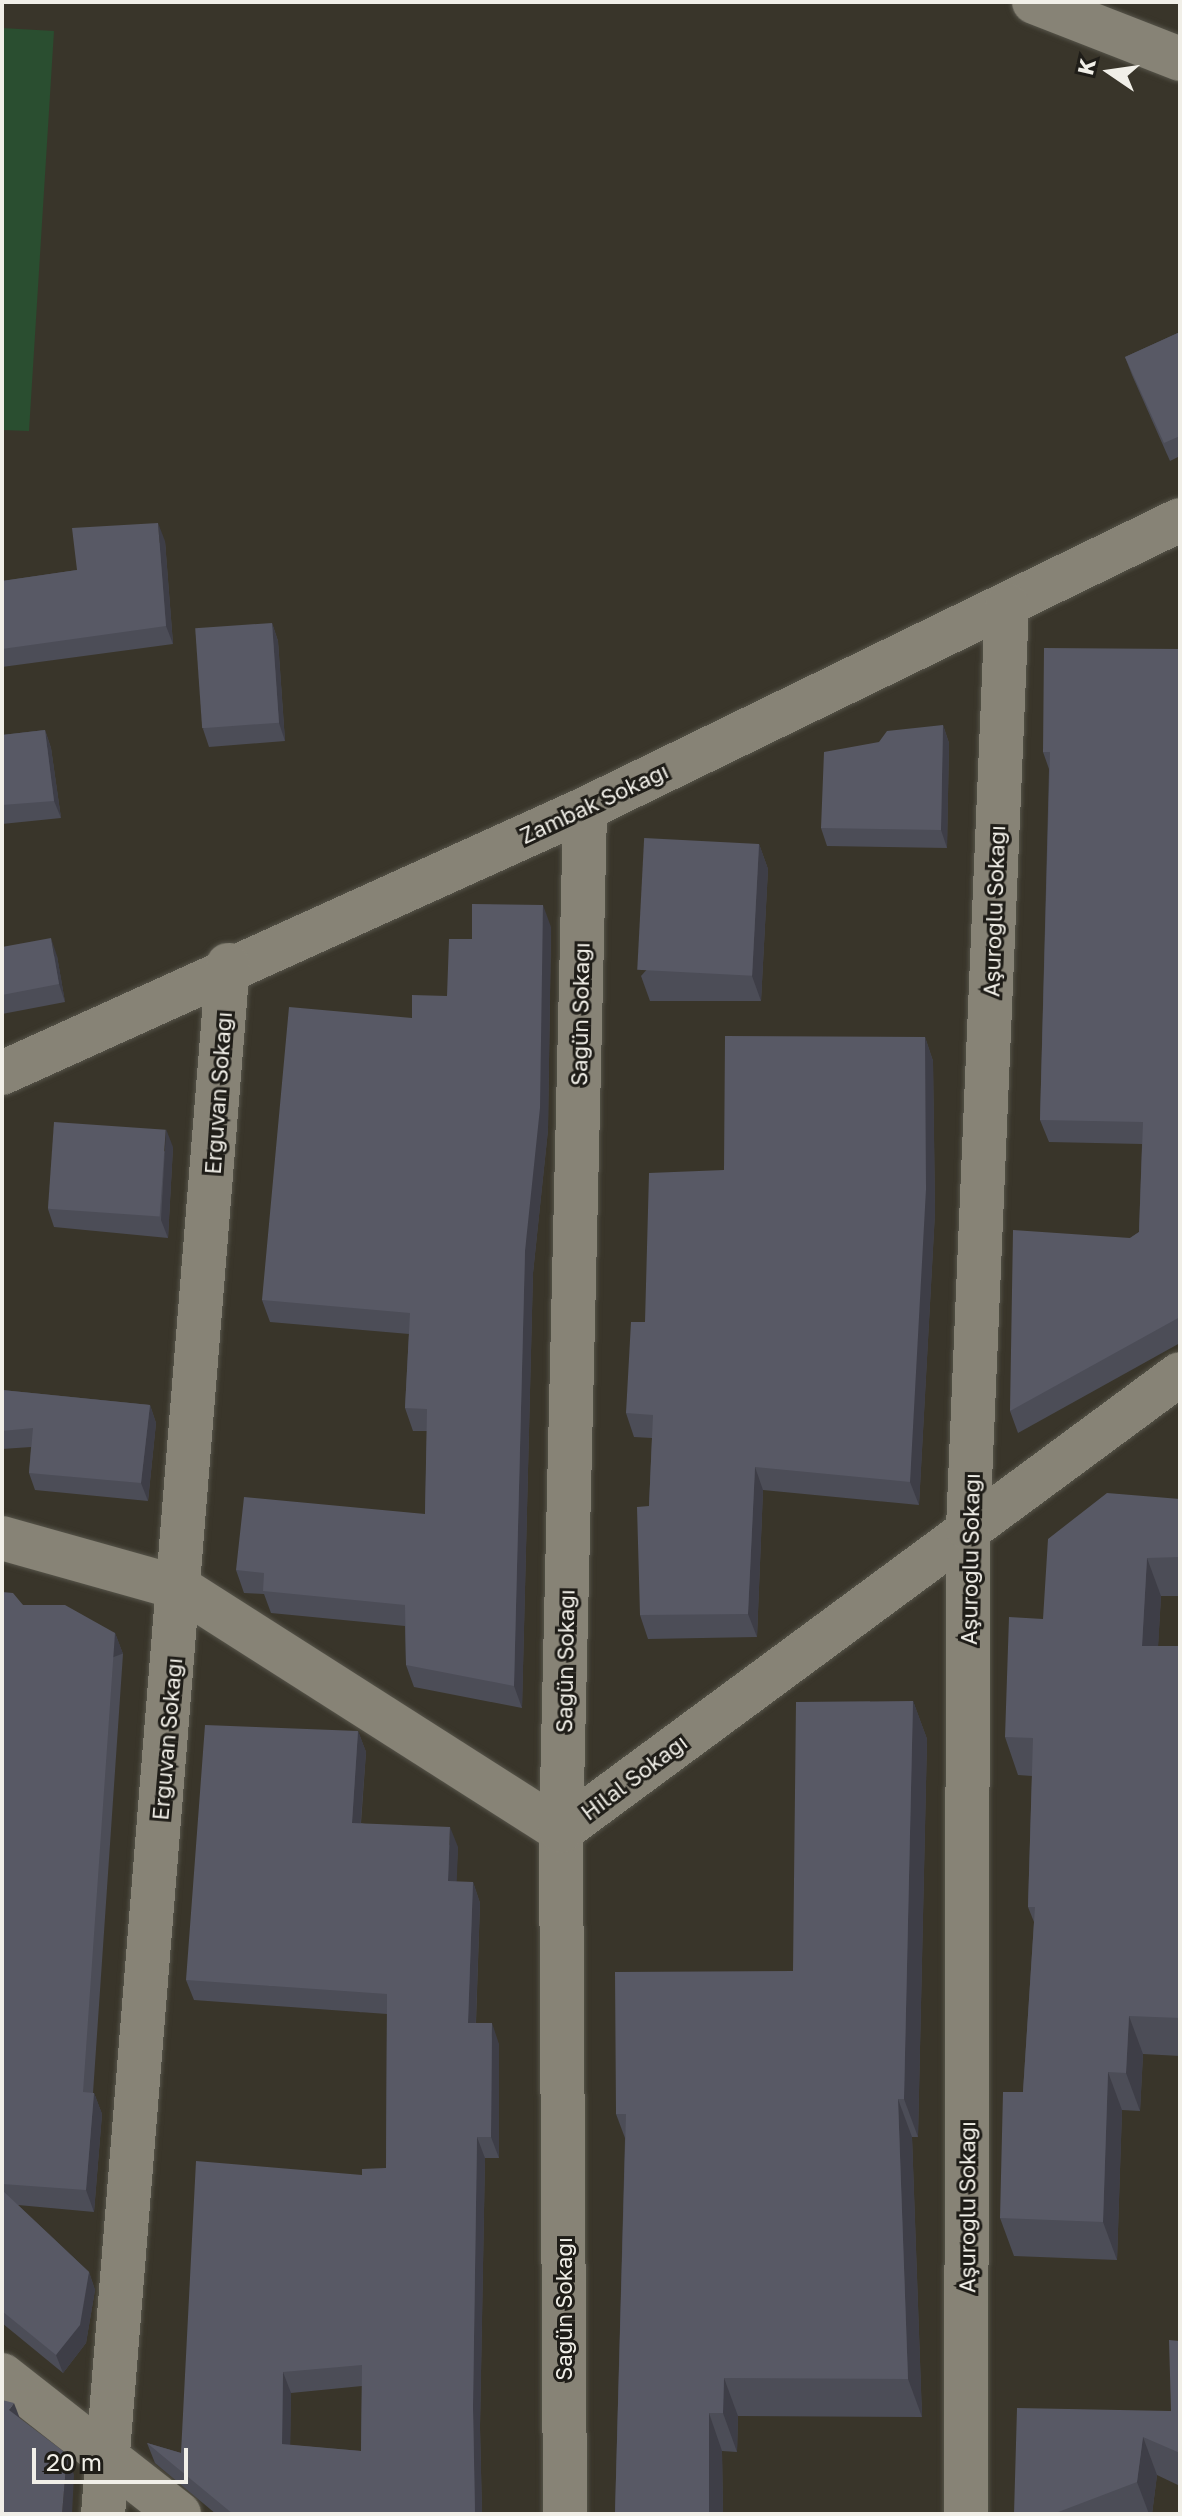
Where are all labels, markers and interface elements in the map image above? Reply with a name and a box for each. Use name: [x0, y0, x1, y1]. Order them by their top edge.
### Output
north arrow: [1070, 32, 1150, 112]
text: K: [1071, 56, 1101, 77]
street label: Zambak Sokağı: [516, 757, 672, 849]
street label: Aşuroğlu Sokağı: [978, 825, 1010, 997]
street label: Sagün Sokağı: [566, 942, 594, 1086]
street label: Erguvan Sokağı: [199, 1011, 237, 1175]
street label: Aşuroğlu Sokağı: [955, 1473, 985, 1645]
street label: Sagün Sokağı: [551, 1589, 579, 1733]
street label: Erguvan Sokağı: [147, 1657, 187, 1821]
street label: Hilal Sokağı: [576, 1729, 692, 1825]
street label: Aşuroğlu Sokağı: [954, 2121, 980, 2293]
street label: Sagün Sokağı: [551, 2237, 577, 2381]
scale bar: [36, 2432, 192, 2482]
text: 20 m: [46, 2447, 102, 2476]

